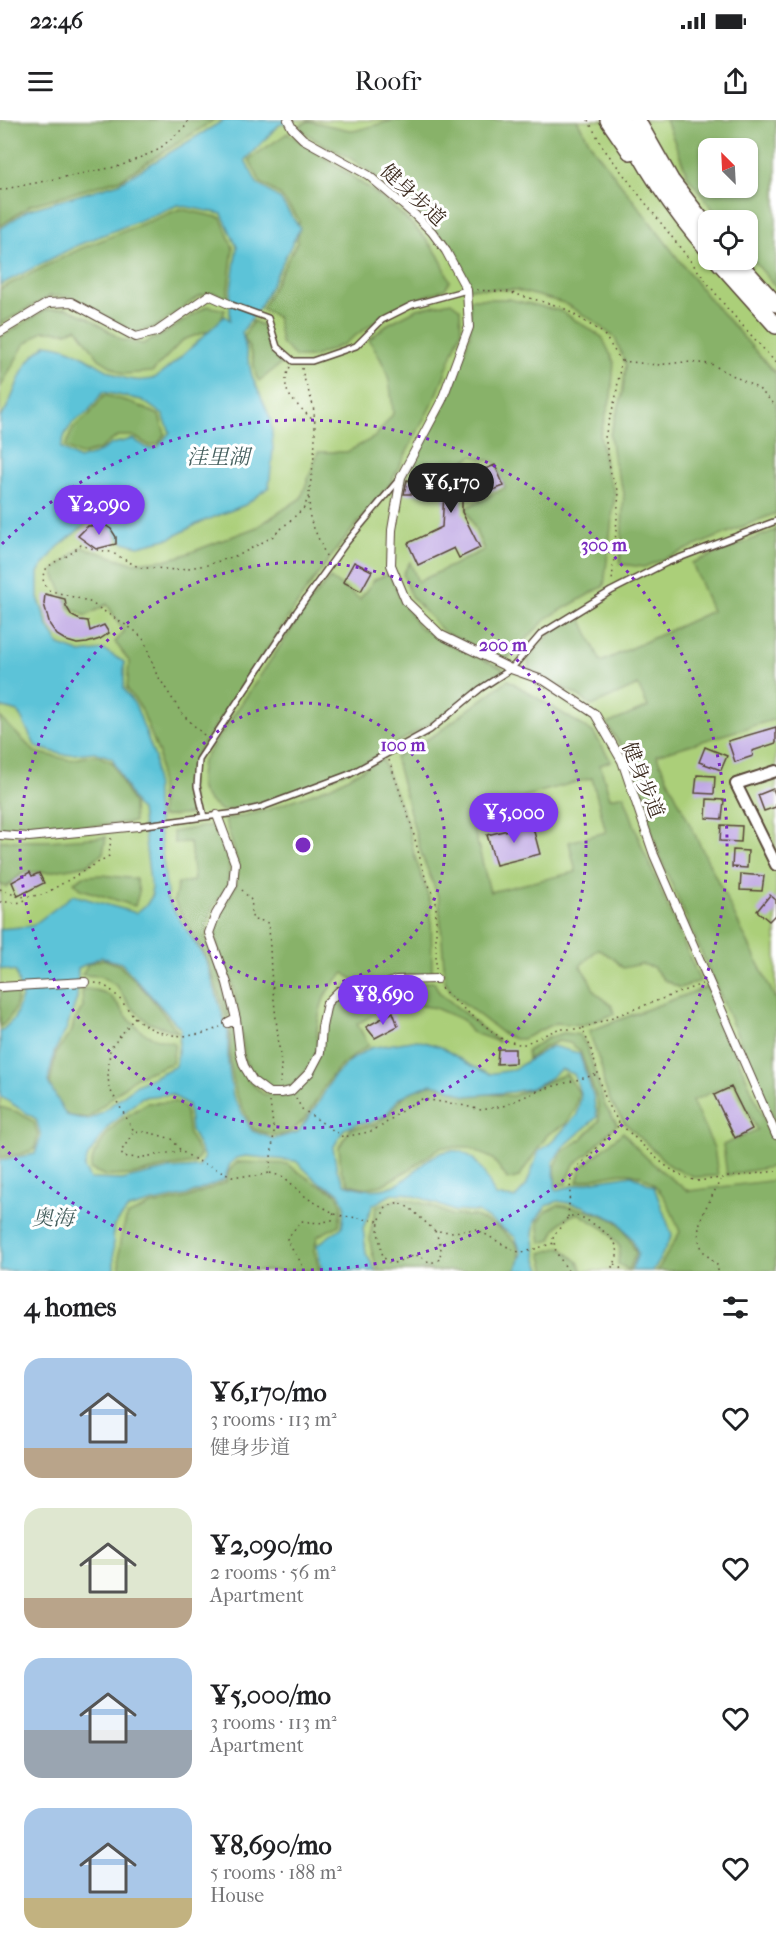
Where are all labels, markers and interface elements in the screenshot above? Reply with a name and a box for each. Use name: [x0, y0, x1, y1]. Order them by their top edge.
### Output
text: 22:46: [30, 8, 83, 34]
icon: menu: [24, 65, 57, 98]
text: Roofr: [355, 65, 421, 97]
icon: share: [719, 65, 752, 98]
north arrow: [698, 138, 758, 198]
map controls: [698, 138, 758, 270]
street label: 健身步道: [376, 159, 450, 231]
button: locate: [698, 210, 758, 270]
water label: 洼里湖: [187, 445, 253, 469]
pin: ¥6,170: [402, 463, 500, 514]
text: ¥6,170: [422, 471, 480, 494]
pin: ¥2,090: [50, 485, 148, 536]
text: ¥2,090: [68, 493, 130, 516]
text: 300 m: [581, 535, 628, 556]
text: 200 m: [479, 635, 528, 656]
text: 100 m: [380, 735, 427, 756]
street label: 健身步道: [617, 739, 669, 821]
pin: ¥5,000: [465, 793, 563, 844]
text: ¥5,000: [483, 801, 545, 824]
centre of rings: [293, 835, 313, 855]
pin: ¥8,690: [334, 975, 432, 1026]
text: ¥8,690: [352, 983, 414, 1006]
water label: 奥海: [32, 1206, 77, 1230]
icon: filters: [719, 1291, 752, 1324]
text: 4 homes: [24, 1292, 116, 1323]
text: ¥6,170/mo: [210, 1377, 327, 1408]
icon: home: [72, 1382, 144, 1454]
icon: heart: [719, 1402, 752, 1435]
text: 3 rooms · 113 m²: [210, 1408, 337, 1431]
text: 健身步道: [210, 1436, 290, 1459]
text: ¥2,090/mo: [210, 1530, 332, 1561]
icon: home: [72, 1532, 144, 1604]
icon: heart: [719, 1552, 752, 1585]
text: 2 rooms · 56 m²: [210, 1561, 336, 1584]
text: Apartment: [210, 1584, 304, 1607]
text: ¥5,000/mo: [210, 1680, 331, 1711]
icon: home: [72, 1682, 144, 1754]
icon: heart: [719, 1702, 752, 1735]
text: 3 rooms · 113 m²: [210, 1711, 337, 1734]
text: Apartment: [210, 1734, 304, 1757]
text: ¥8,690/mo: [210, 1830, 332, 1861]
icon: home: [72, 1832, 144, 1904]
icon: heart: [719, 1852, 752, 1885]
text: 5 rooms · 188 m²: [210, 1861, 342, 1884]
text: House: [210, 1884, 264, 1907]

